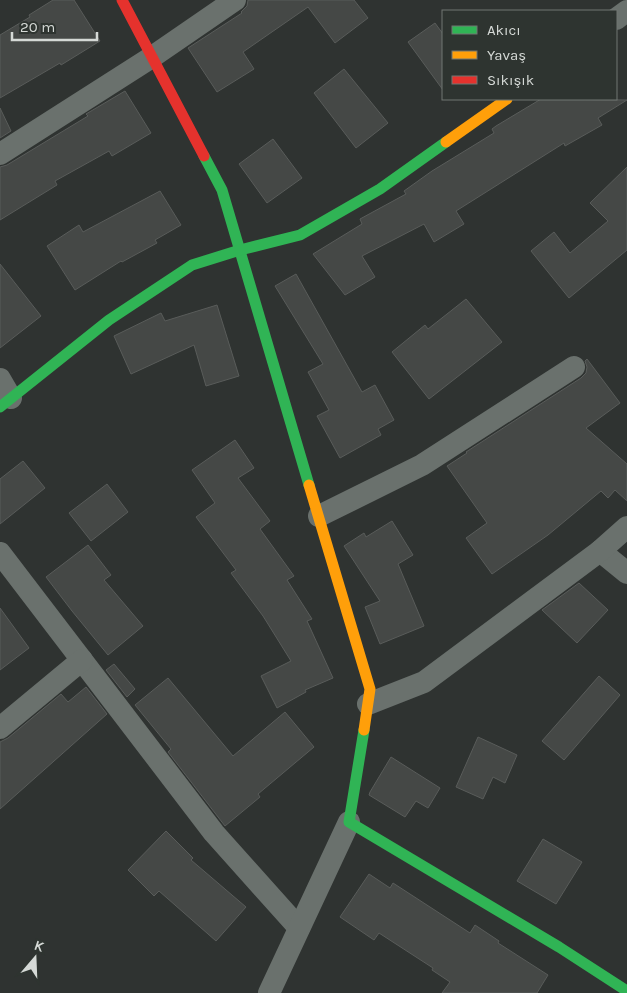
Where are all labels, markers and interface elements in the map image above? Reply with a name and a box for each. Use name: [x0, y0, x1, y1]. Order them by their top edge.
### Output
scale bar: [12, 10, 98, 42]
legend: [442, 10, 617, 100]
text: 20 m: [20, 18, 55, 36]
text: Akıcı: [487, 21, 521, 39]
text: Yavaş: [487, 46, 526, 64]
text: Sıkışık: [487, 71, 534, 89]
north arrow: [10, 933, 60, 983]
text: K: [32, 937, 47, 956]

